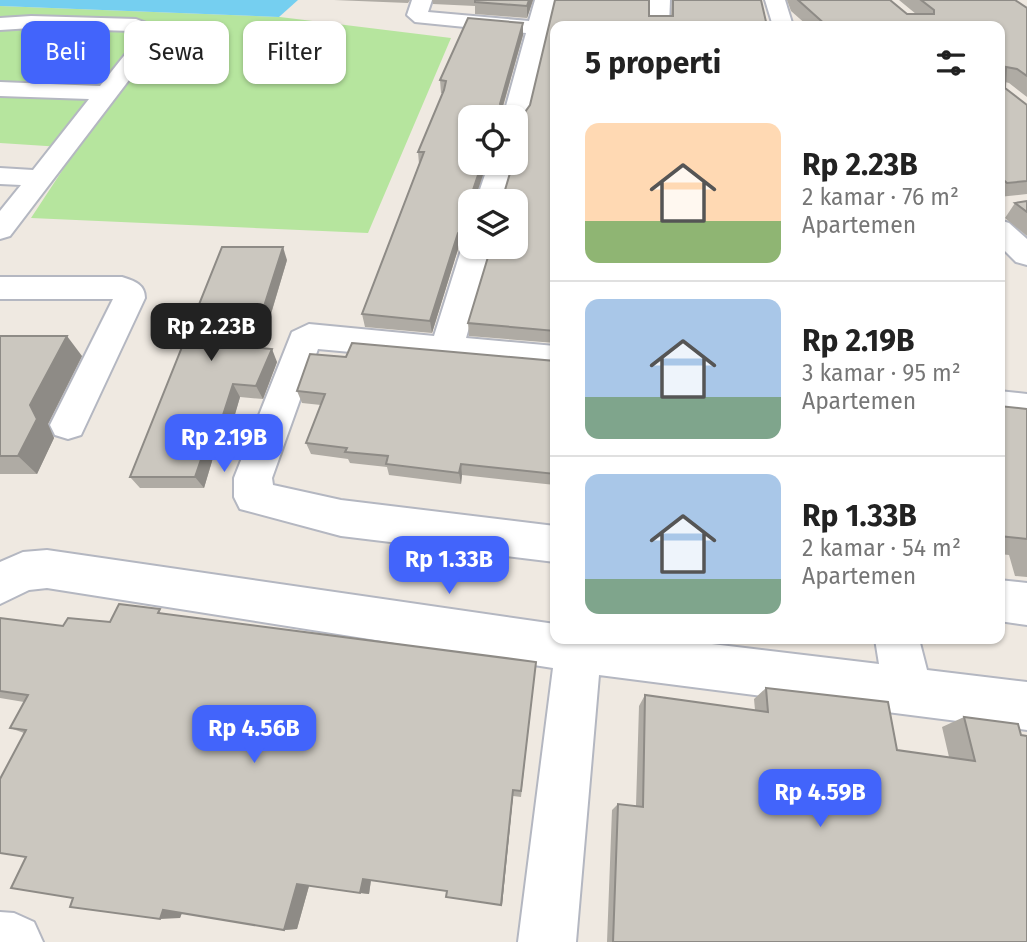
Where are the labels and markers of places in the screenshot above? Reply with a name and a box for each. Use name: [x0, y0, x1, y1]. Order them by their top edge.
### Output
pin: Rp 2.23B: [139, 304, 283, 363]
pin: Rp 2.19B: [152, 414, 296, 474]
pin: Rp 1.33B: [377, 536, 521, 596]
pin: Rp 4.56B: [182, 706, 326, 765]
pin: Rp 4.59B: [748, 770, 892, 829]

